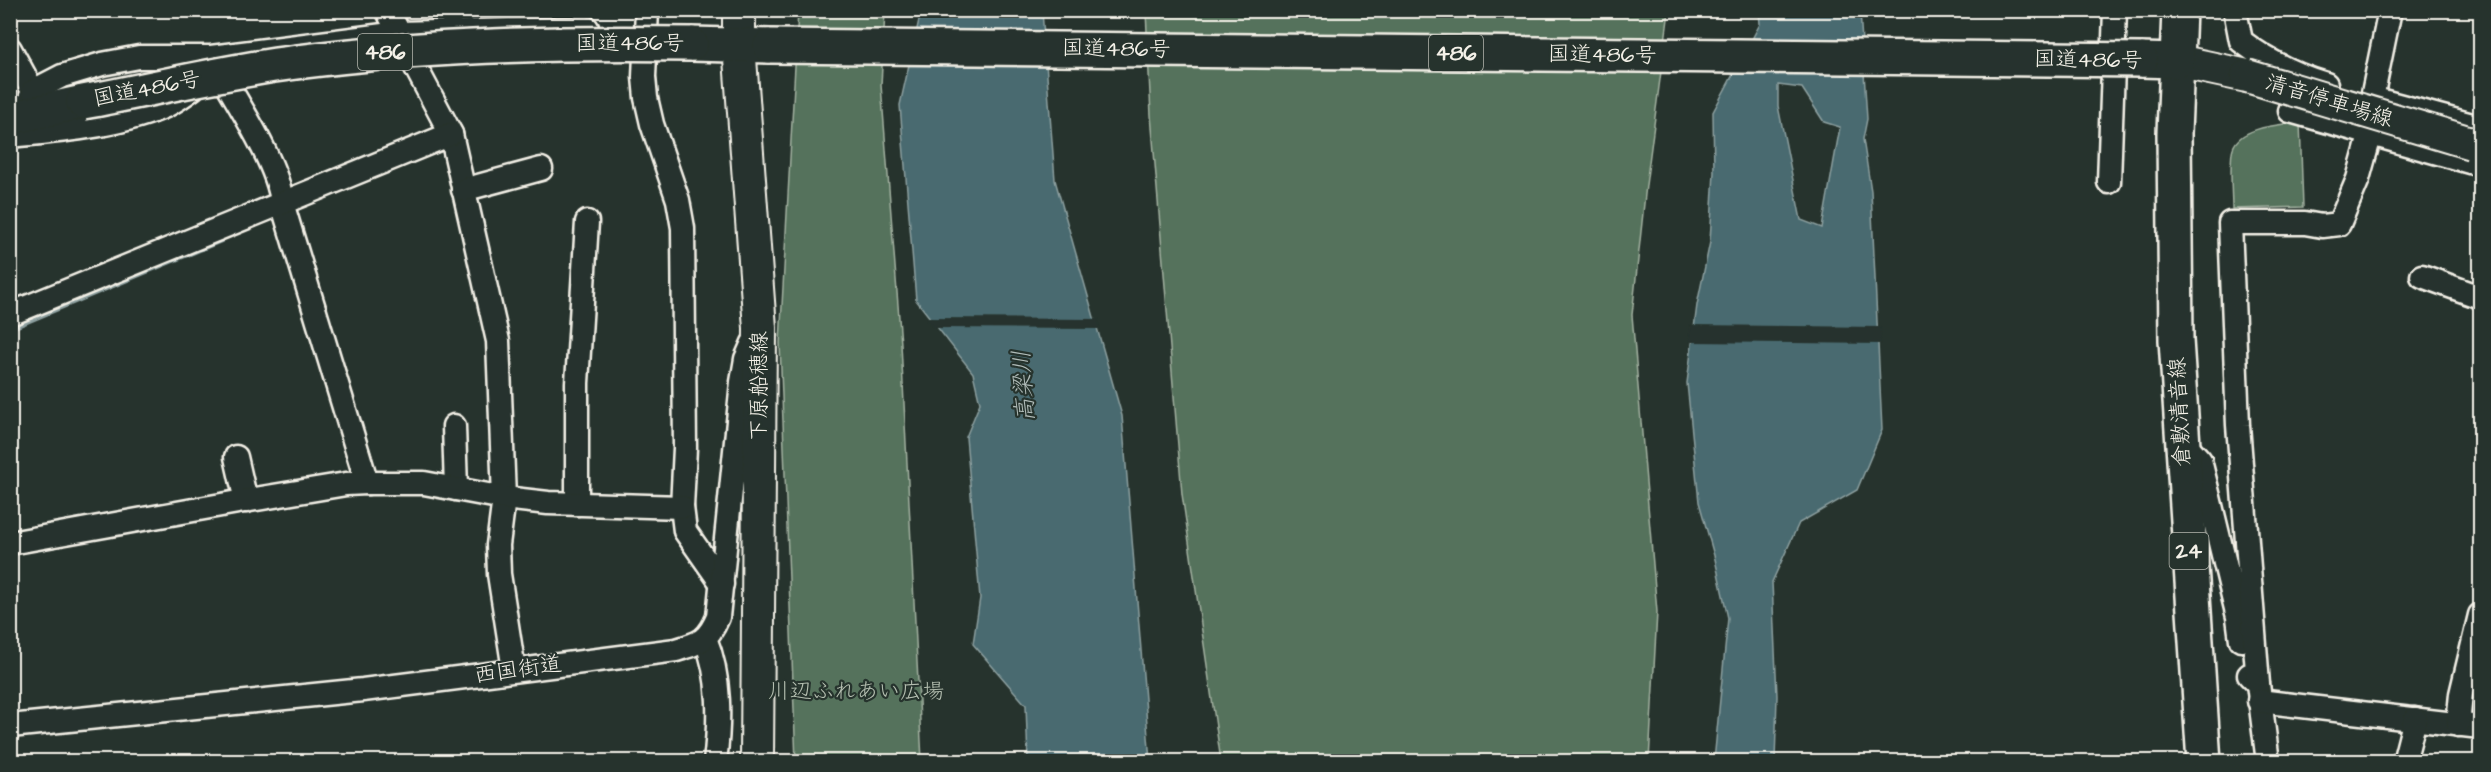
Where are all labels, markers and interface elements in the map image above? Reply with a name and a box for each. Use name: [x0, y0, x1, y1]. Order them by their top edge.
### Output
street label: 国道486号: [575, 28, 685, 59]
street label: 国道486号: [1061, 33, 1171, 65]
road number: 486: [358, 34, 412, 70]
road number: 486: [1429, 35, 1483, 71]
street label: 国道486号: [1547, 39, 1657, 71]
street label: 国道486号: [2033, 44, 2143, 76]
street label: 国道486号: [91, 63, 203, 115]
street label: 清音停車場線: [2261, 67, 2397, 135]
street label: 下原船穂線: [744, 331, 775, 441]
water label: 高梁川: [1005, 349, 1043, 423]
street label: 倉敷清音線: [2162, 356, 2198, 468]
road number: 24: [2170, 533, 2208, 569]
street label: 西国街道: [472, 649, 564, 691]
park label: 川辺ふれあい広場: [768, 676, 944, 707]

